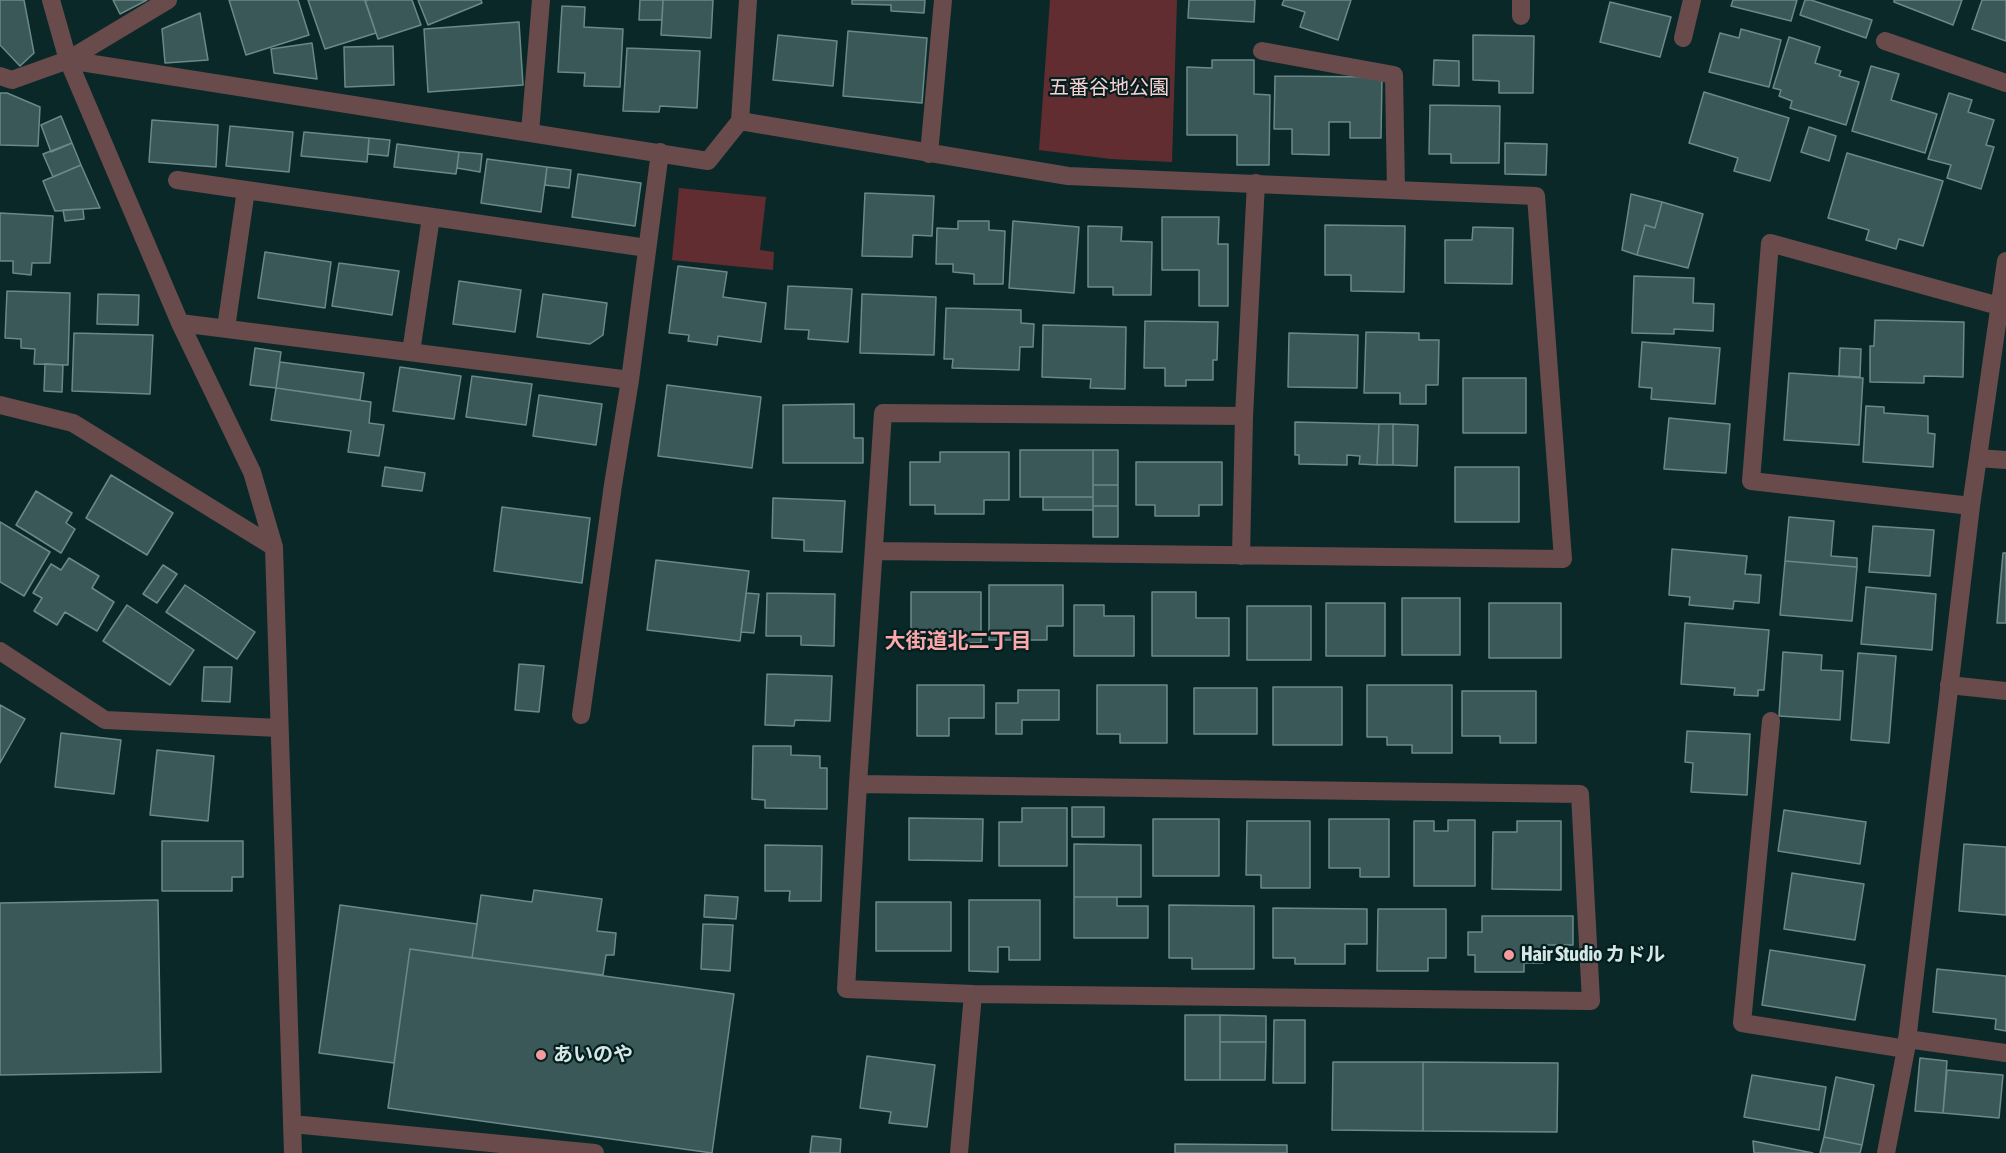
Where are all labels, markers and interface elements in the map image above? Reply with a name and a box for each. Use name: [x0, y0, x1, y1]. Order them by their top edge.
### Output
park label: 五番谷地公園: [1049, 76, 1169, 100]
district label: 大街道北二丁目: [885, 628, 1031, 654]
place label: Hair Studio カドル: [1521, 943, 1665, 967]
marker: Hair Studio カドル: [1502, 948, 1516, 962]
place label: あいのや: [553, 1043, 633, 1067]
marker: あいのや: [534, 1048, 548, 1062]

